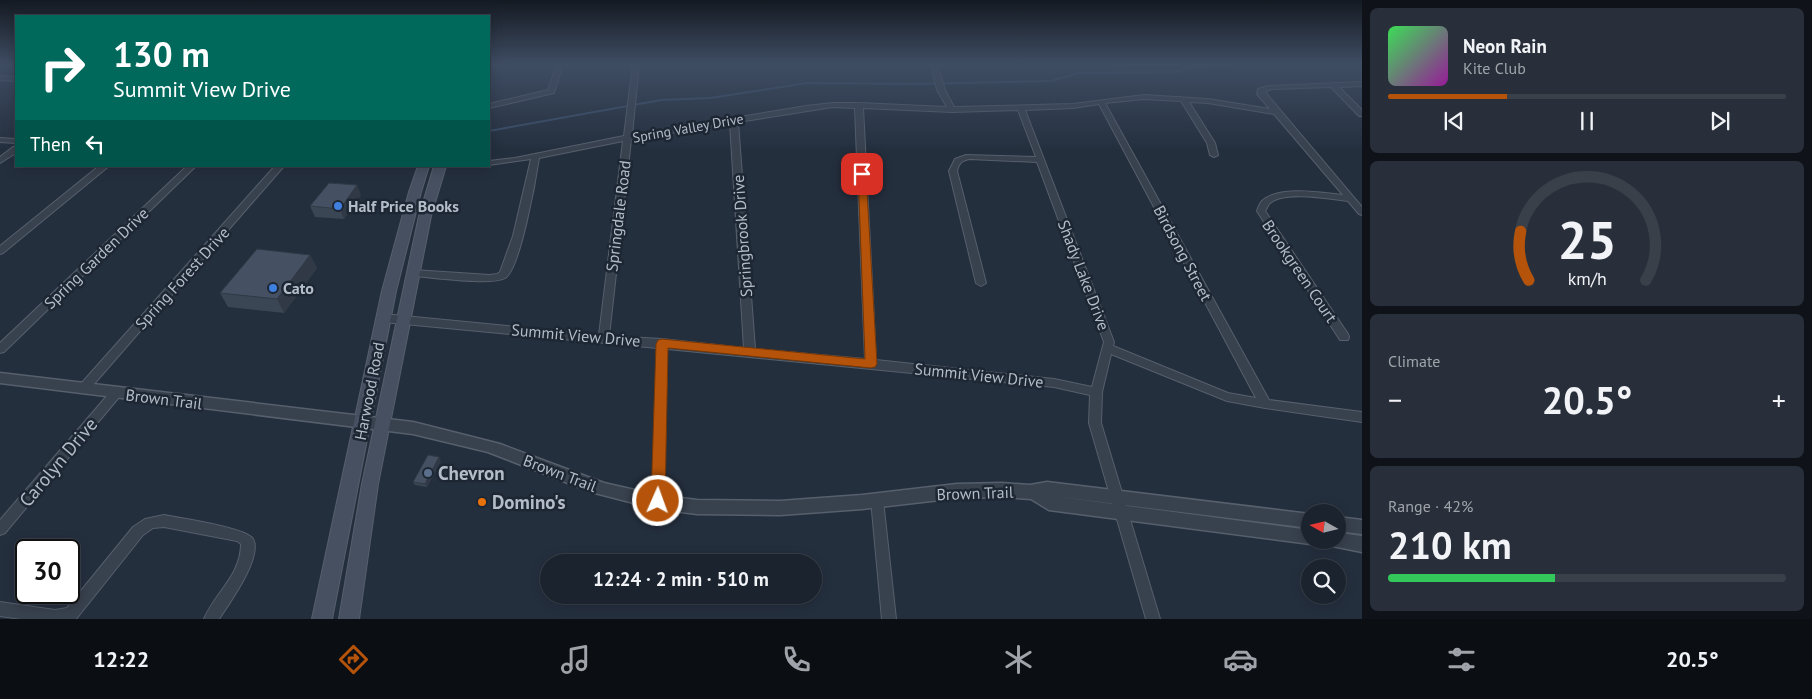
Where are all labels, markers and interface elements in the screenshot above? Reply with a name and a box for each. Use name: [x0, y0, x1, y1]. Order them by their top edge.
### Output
text: 130 m: [113, 31, 210, 77]
text: Neon Rain: [1463, 34, 1547, 58]
icon: right: [30, 35, 95, 100]
text: Kite Club: [1463, 58, 1526, 78]
text: Summit View Drive: [113, 75, 291, 103]
icon: previous: [1440, 107, 1468, 135]
icon: pause: [1573, 107, 1601, 135]
icon: next: [1706, 107, 1734, 135]
street label: Spring Valley Drive: [631, 109, 745, 147]
icon: left: [81, 130, 109, 158]
text: Then: [30, 132, 71, 156]
pin: [841, 153, 883, 195]
street label: Springdale Road: [601, 159, 635, 273]
icon: arrive: [848, 160, 876, 188]
street label: Springbrook Drive: [728, 174, 756, 298]
place label: Half Price Books: [348, 196, 459, 216]
marker: Half Price Books: [332, 200, 344, 212]
street label: Birdsong Street: [1149, 202, 1217, 305]
street label: Spring Garden Drive: [40, 203, 152, 313]
text: 25: [1558, 206, 1616, 273]
street label: Brookgreen Court: [1258, 216, 1342, 327]
street label: Shady Lake Drive: [1054, 217, 1114, 333]
street label: Spring Forest Drive: [131, 223, 233, 333]
text: km/h: [1567, 267, 1607, 290]
place label: Cato: [283, 278, 314, 298]
marker: Cato: [267, 282, 279, 294]
street label: Summit View Drive: [511, 319, 641, 351]
street label: Harwood Road: [350, 340, 388, 442]
text: Climate: [1388, 351, 1440, 371]
street label: Summit View Drive: [914, 358, 1044, 392]
text: 20.5°: [1542, 375, 1632, 424]
text: −: [1388, 381, 1402, 418]
text: +: [1772, 381, 1786, 418]
street label: Brown Trail: [125, 384, 204, 414]
street label: Carolyn Drive: [14, 413, 102, 511]
street label: Brown Trail: [520, 450, 600, 496]
place label: Chevron: [438, 461, 505, 485]
marker: Chevron: [422, 467, 434, 479]
position arrow: [631, 474, 683, 526]
street label: Brown Trail: [936, 482, 1014, 504]
place label: Domino's: [492, 490, 566, 514]
marker: Domino's: [476, 496, 488, 508]
text: Range · 42%: [1388, 496, 1473, 516]
north arrow: [1301, 504, 1346, 549]
map controls: [1301, 504, 1346, 604]
text: 210 km: [1388, 520, 1512, 569]
speed limit sign: 30: [15, 539, 80, 604]
button: search: [1301, 559, 1346, 604]
text: 12:24 · 2 min · 510 m: [593, 567, 769, 591]
icon: directions: [336, 642, 371, 677]
icon: music: [558, 642, 593, 677]
icon: phone: [779, 642, 814, 677]
icon: climate: [1001, 642, 1036, 677]
icon: car: [1223, 642, 1258, 677]
icon: filters: [1444, 642, 1479, 677]
text: 12:22: [93, 645, 149, 673]
text: 20.5°: [1666, 645, 1719, 673]

